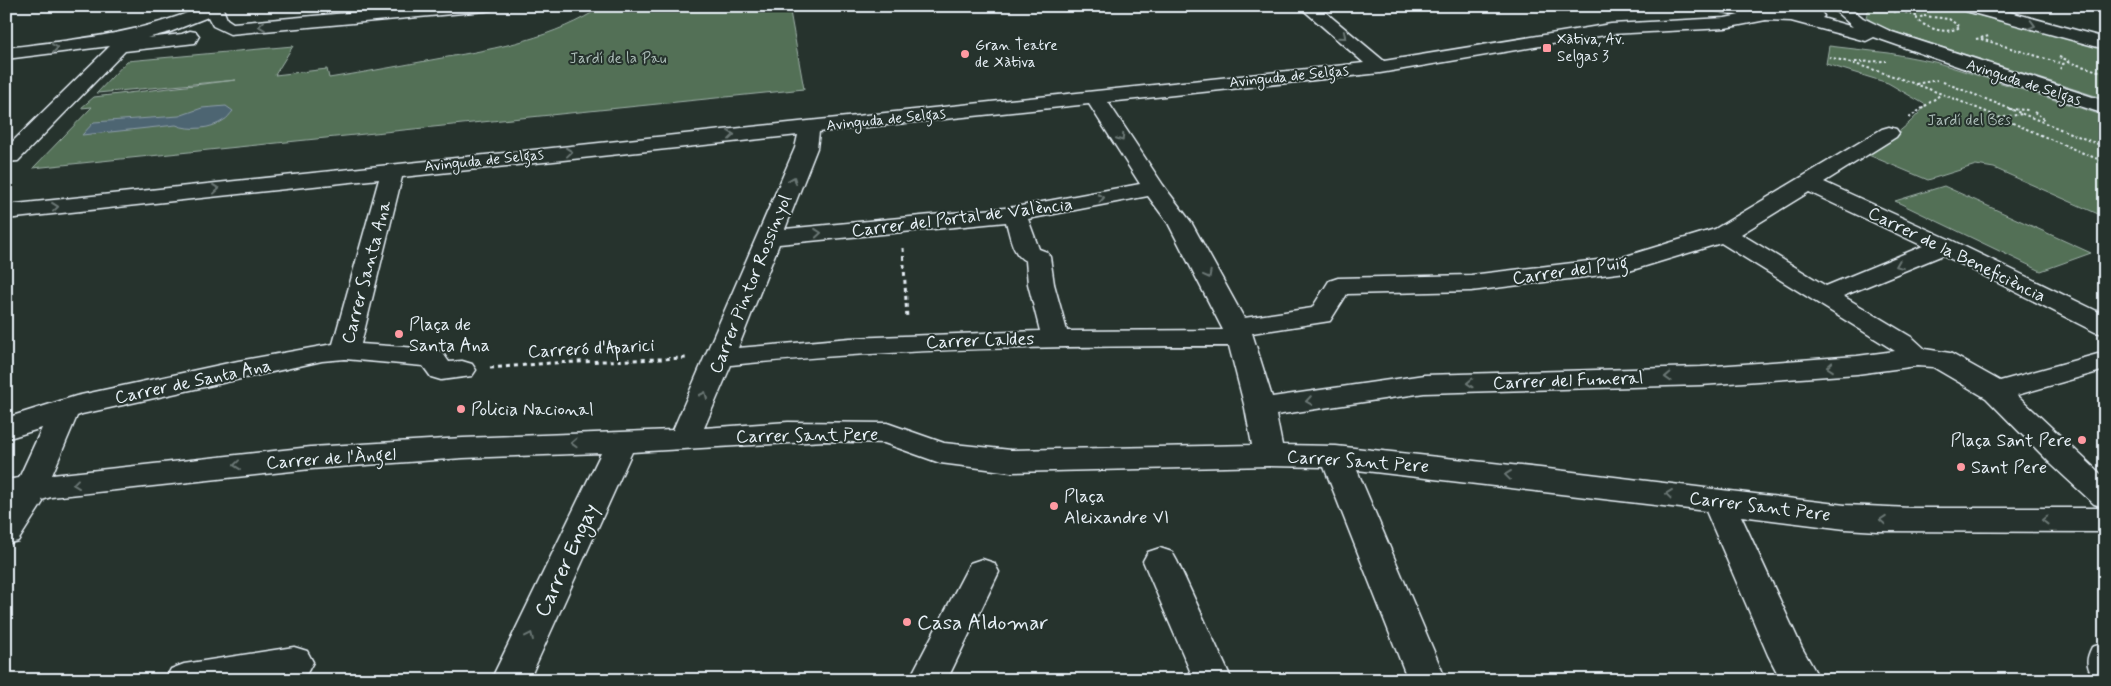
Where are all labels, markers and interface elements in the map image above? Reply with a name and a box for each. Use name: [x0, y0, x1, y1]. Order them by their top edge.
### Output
one-way arrow: [2027, 19, 2035, 29]
one-way arrow: [258, 20, 266, 31]
place label: Xàtiva, Av. Selgas 3: [1557, 30, 1625, 68]
one-way arrow: [1338, 31, 1347, 40]
place label: Gran Teatre de Xàtiva: [975, 36, 1058, 73]
marker: Xàtiva, Av. Selgas 3: [1541, 42, 1553, 54]
one-way arrow: [51, 43, 59, 54]
marker: Gran Teatre de Xàtiva: [959, 48, 971, 60]
park label: Jardí de la Pau: [569, 49, 667, 69]
street label: Avinguda de Selgas: [1963, 55, 2084, 112]
street label: Avinguda de Selgas: [1228, 61, 1350, 94]
street label: Avinguda de Selgas: [825, 104, 947, 137]
park label: Jardí del Bes: [1927, 111, 2011, 131]
one-way arrow: [727, 130, 735, 141]
one-way arrow: [1115, 132, 1125, 141]
street label: Avinguda de Selgas: [423, 145, 545, 178]
one-way arrow: [566, 146, 574, 157]
one-way arrow: [787, 177, 797, 185]
one-way arrow: [213, 184, 221, 195]
street label: Carrer Pintor Rossinyol: [704, 191, 798, 377]
street label: Carrer del Portal de València: [850, 193, 1074, 243]
one-way arrow: [1096, 193, 1105, 204]
street label: Carrer Santa Ana: [336, 198, 398, 347]
one-way arrow: [51, 201, 59, 212]
street label: Carrer de la Beneficiència: [1864, 201, 2050, 308]
one-way arrow: [814, 228, 822, 239]
street label: Carrer del Puig: [1511, 251, 1630, 293]
one-way arrow: [1895, 258, 1904, 269]
one-way arrow: [1202, 270, 1212, 279]
place label: Plaça de Santa Ana: [409, 313, 490, 358]
street label: Carrer Caldes: [925, 327, 1035, 355]
marker: Plaça de Santa Ana: [393, 328, 405, 340]
street label: Carreró d'Aparici: [527, 334, 655, 365]
street label: Carrer de Santa Ana: [113, 354, 274, 410]
one-way arrow: [1825, 362, 1833, 373]
street label: Carrer del Fumeral: [1492, 366, 1644, 396]
one-way arrow: [1663, 372, 1671, 382]
one-way arrow: [1466, 378, 1474, 388]
one-way arrow: [697, 391, 708, 400]
one-way arrow: [1304, 395, 1313, 405]
place label: Policia Nacional: [471, 398, 594, 422]
marker: Policia Nacional: [455, 403, 467, 415]
street label: Carrer Sant Pere: [736, 423, 878, 449]
place label: Plaça Sant Pere: [1951, 429, 2072, 453]
marker: Plaça Sant Pere: [2076, 434, 2088, 446]
one-way arrow: [570, 438, 578, 449]
street label: Carrer de l'Àngel: [265, 442, 397, 478]
street label: Carrer Sant Pere: [1286, 445, 1430, 479]
place label: Sant Pere: [1971, 456, 2047, 480]
one-way arrow: [233, 460, 241, 471]
marker: Sant Pere: [1955, 461, 1967, 473]
one-way arrow: [1504, 470, 1512, 481]
one-way arrow: [71, 478, 79, 489]
place label: Plaça Aleixandre VI: [1064, 485, 1169, 530]
street label: Carrer Sant Pere: [1688, 486, 1832, 528]
one-way arrow: [1665, 489, 1673, 500]
street label: Carrer Engay: [528, 499, 606, 622]
marker: Plaça Aleixandre VI: [1048, 500, 1060, 512]
one-way arrow: [1879, 514, 1887, 525]
one-way arrow: [2041, 515, 2049, 525]
place label: Casa Aldomar: [917, 609, 1048, 637]
marker: Casa Aldomar: [901, 616, 913, 628]
one-way arrow: [524, 632, 534, 641]

